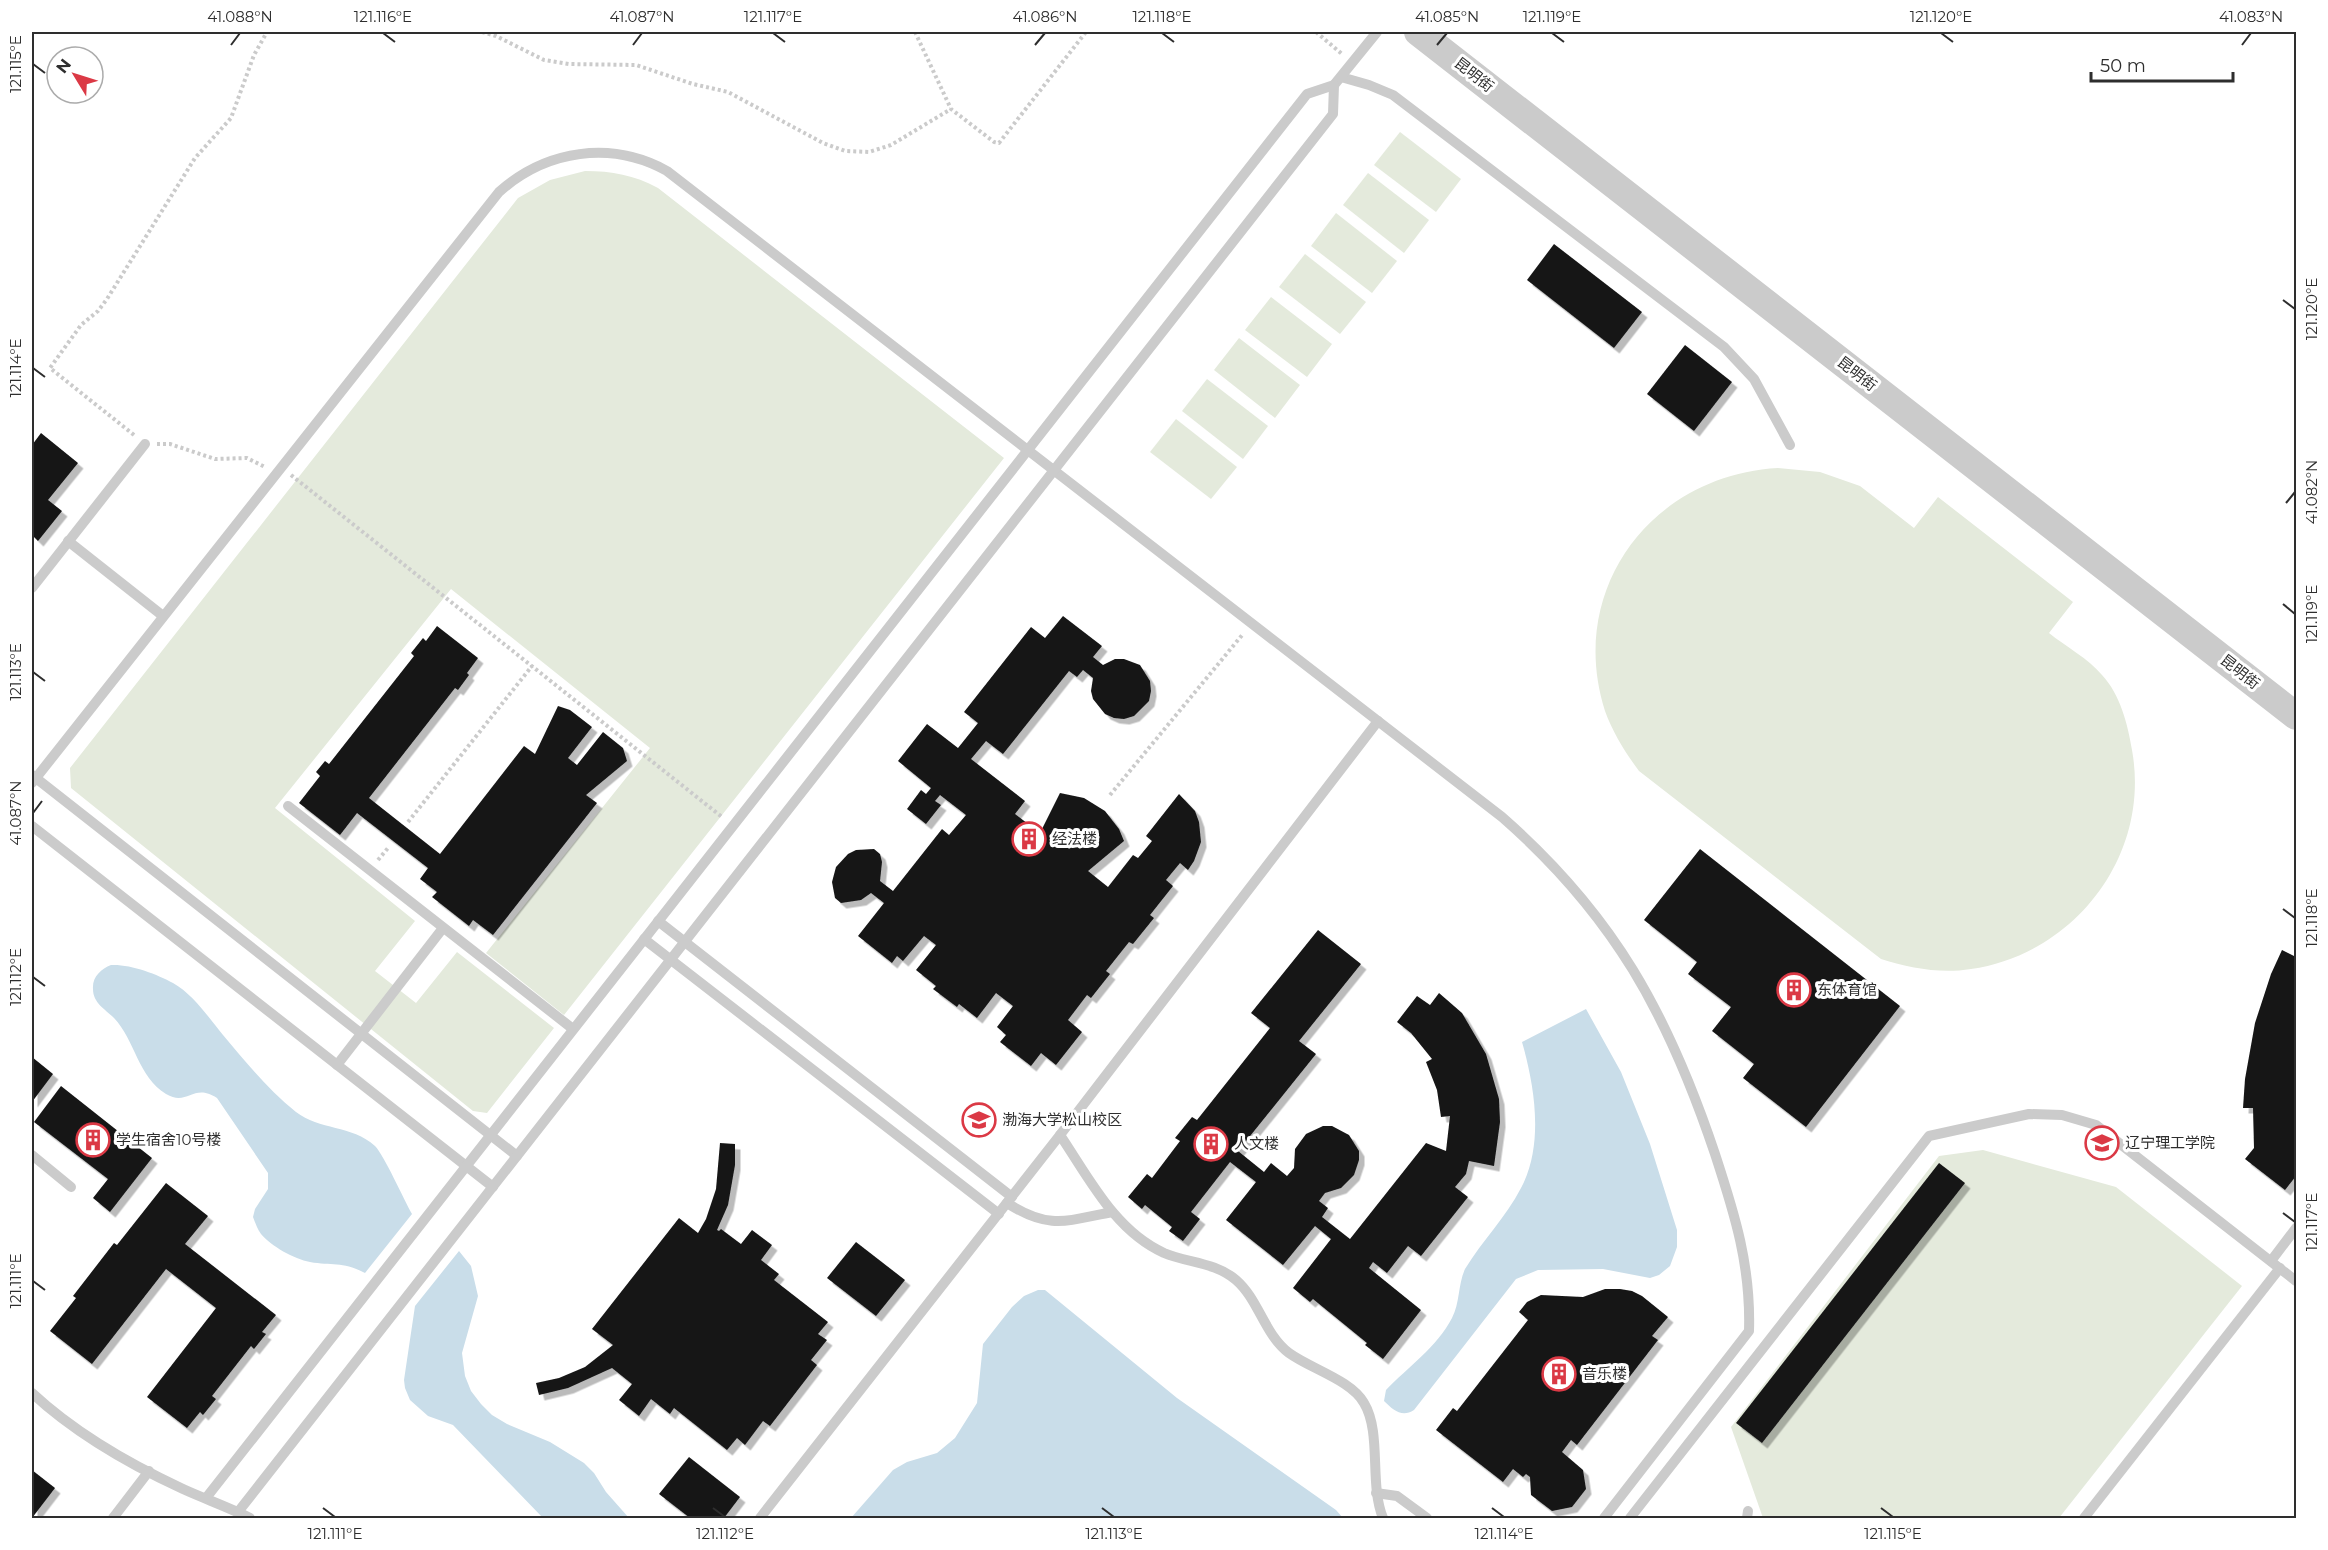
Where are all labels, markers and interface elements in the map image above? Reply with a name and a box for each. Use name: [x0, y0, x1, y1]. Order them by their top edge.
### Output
text: 41.088°N: [207, 7, 273, 26]
text: 121.116°E: [354, 7, 412, 26]
text: 41.087°N: [610, 7, 674, 26]
text: 121.117°E: [744, 7, 802, 26]
text: 41.086°N: [1013, 7, 1077, 26]
text: 121.118°E: [1132, 7, 1192, 26]
text: 41.085°N: [1415, 7, 1479, 26]
text: 121.119°E: [1523, 7, 1581, 26]
text: 121.120°E: [1910, 7, 1972, 26]
text: 41.083°N: [2219, 7, 2283, 26]
text: 121.115°E: [6, 35, 25, 93]
north arrow: [45, 45, 105, 105]
scale bar: [2091, 45, 2234, 83]
street label: 昆明街: [1451, 53, 1498, 96]
text: N: [52, 55, 75, 77]
text: 50 m: [2100, 55, 2146, 77]
text: 121.120°E: [2302, 278, 2321, 340]
text: 121.114°E: [6, 339, 25, 397]
street label: 昆明街: [1834, 352, 1881, 395]
text: 41.082°N: [2302, 460, 2321, 524]
text: 121.119°E: [2302, 585, 2321, 643]
text: 121.113°E: [6, 643, 25, 701]
street label: 昆明街: [2217, 650, 2264, 693]
text: 41.087°N: [6, 781, 25, 845]
building icon: 经法楼: [1011, 821, 1047, 857]
place label: 经法楼: [1052, 829, 1097, 848]
text: 121.118°E: [2302, 888, 2321, 948]
text: 121.112°E: [6, 948, 25, 1006]
building icon: 东体育馆: [1776, 972, 1812, 1008]
place label: 东体育馆: [1817, 980, 1877, 999]
school or university icon: 渤海大学松山校区: [961, 1102, 997, 1138]
place label: 渤海大学松山校区: [1002, 1110, 1122, 1129]
building icon: 学生宿舍10号楼: [75, 1122, 111, 1158]
school or university icon: 辽宁理工学院: [2084, 1125, 2120, 1161]
building icon: 人文楼: [1193, 1126, 1229, 1162]
place label: 学生宿舍10号楼: [116, 1130, 221, 1149]
place label: 辽宁理工学院: [2125, 1133, 2215, 1152]
place label: 人文楼: [1234, 1134, 1279, 1153]
text: 121.117°E: [2302, 1193, 2321, 1251]
text: 121.111°E: [6, 1254, 25, 1308]
building icon: 音乐楼: [1541, 1356, 1577, 1392]
place label: 音乐楼: [1582, 1364, 1627, 1383]
text: 121.111°E: [308, 1524, 362, 1543]
text: 121.112°E: [696, 1524, 754, 1543]
text: 121.113°E: [1085, 1524, 1143, 1543]
text: 121.114°E: [1475, 1524, 1533, 1543]
text: 121.115°E: [1864, 1524, 1922, 1543]

